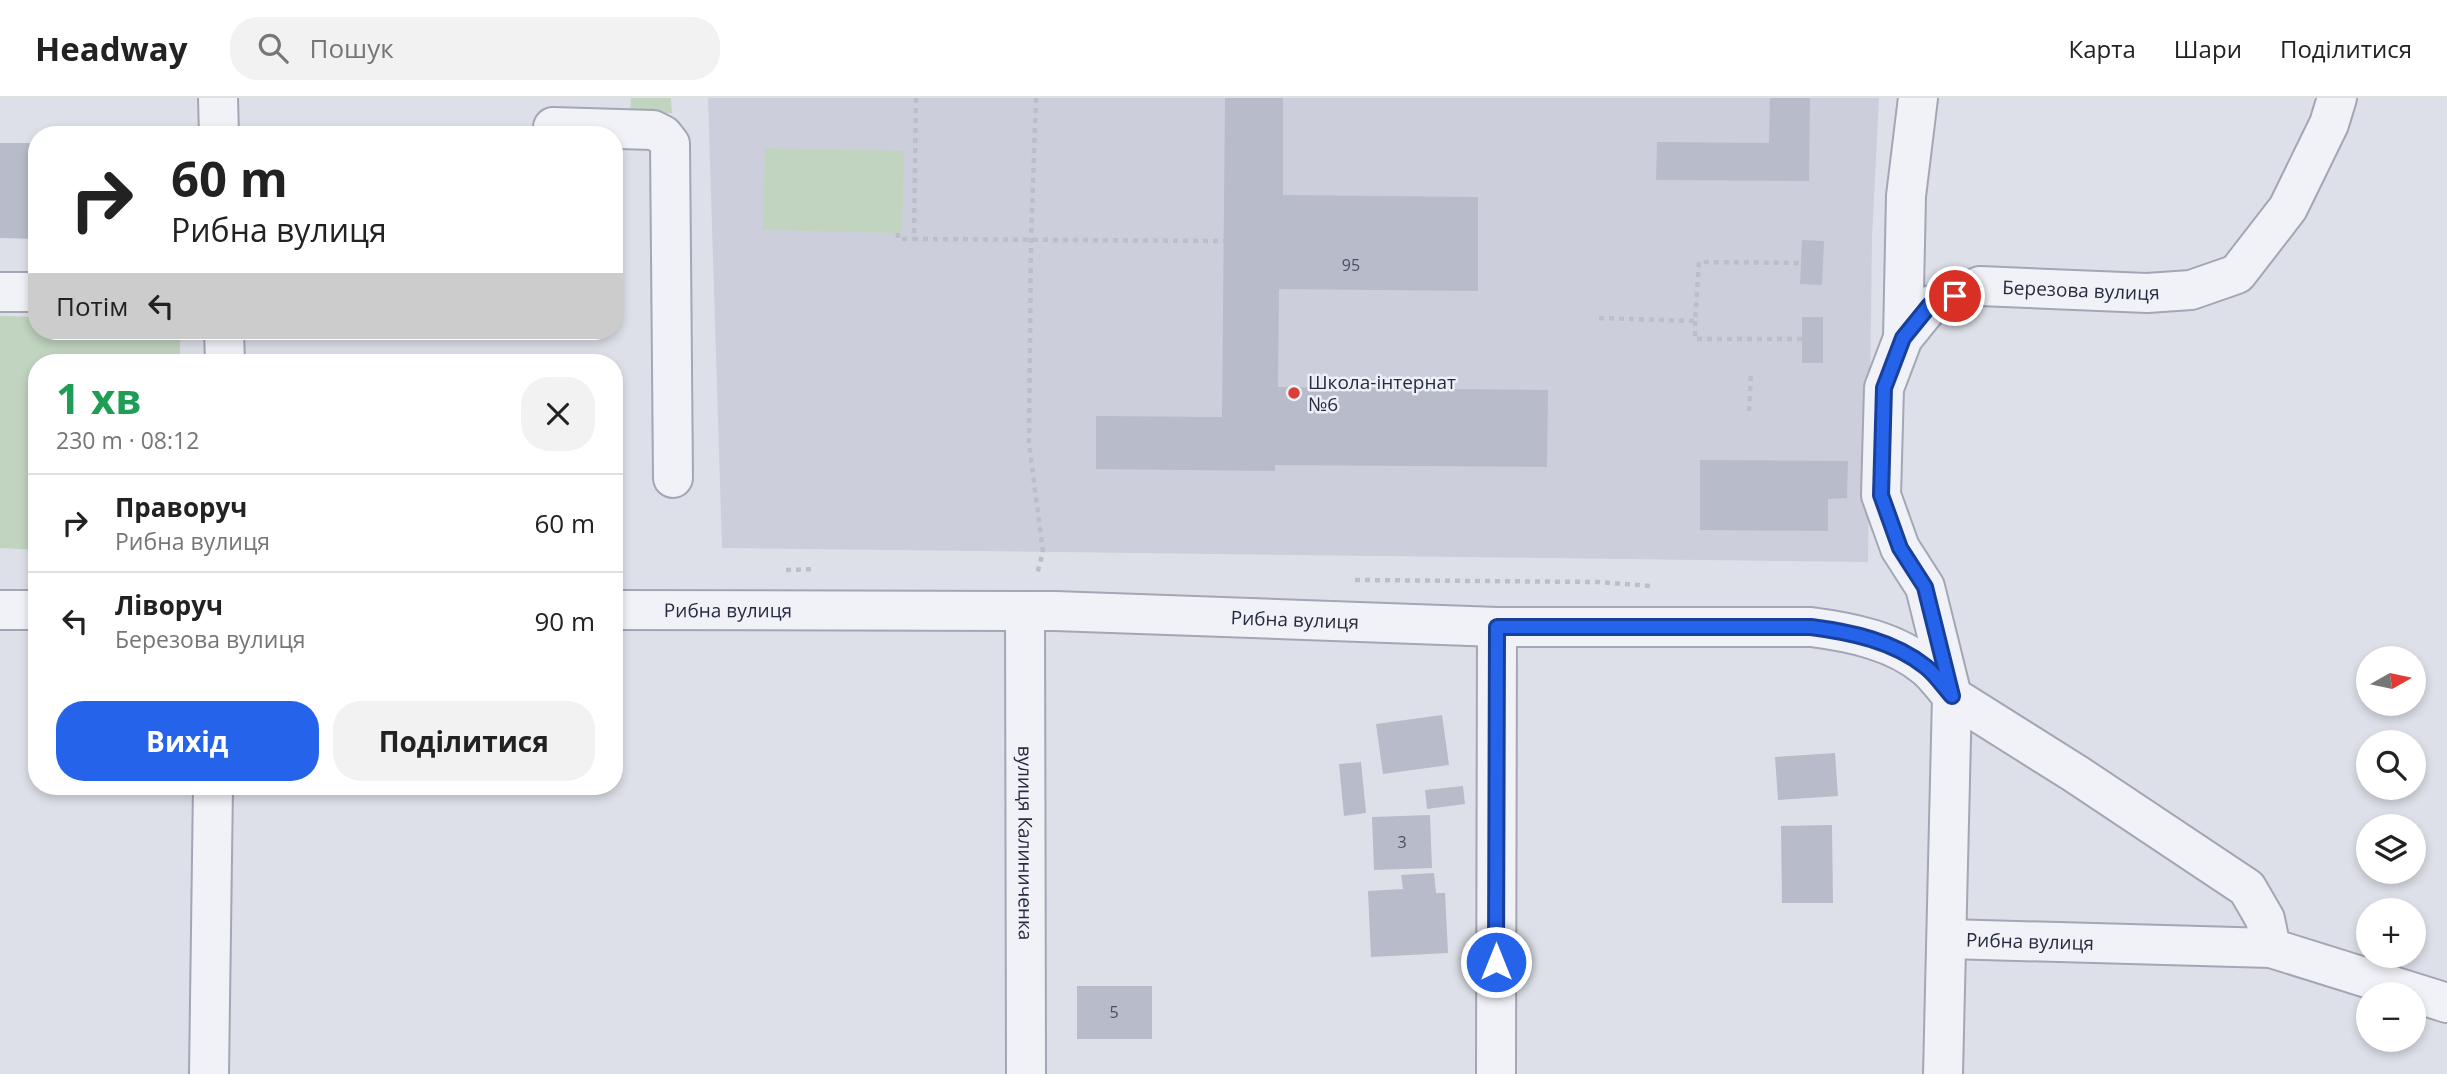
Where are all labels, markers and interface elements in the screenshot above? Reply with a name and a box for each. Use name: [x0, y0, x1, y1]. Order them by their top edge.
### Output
search box: [230, 17, 720, 80]
text: Headway: [35, 26, 188, 71]
icon: search: [254, 29, 292, 67]
text: Пошук: [310, 30, 394, 66]
text: Карта: [2069, 32, 2136, 65]
text: Шари: [2174, 32, 2242, 65]
text: Поділитися: [2280, 32, 2412, 65]
text: 60 m: [171, 145, 288, 211]
icon: right: [56, 154, 147, 245]
text: Рибна вулиця: [171, 208, 387, 251]
house number: 95: [1342, 254, 1360, 276]
pin: [1925, 266, 1985, 326]
street label: Березова вулиця: [2002, 274, 2161, 306]
icon: arrive: [1936, 277, 1974, 315]
icon: left: [142, 287, 180, 325]
text: Потім: [56, 288, 128, 324]
text: 1 хв: [56, 369, 142, 426]
place label: Школа-інтернат №6: [1308, 369, 1456, 417]
button: close: [521, 377, 595, 451]
marker: Школа-інтернат №6: [1286, 385, 1302, 401]
text: 230 m · 08:12: [56, 424, 199, 456]
text: Праворуч: [115, 489, 247, 525]
icon: right: [56, 504, 94, 542]
text: 60 m: [534, 505, 595, 541]
text: Рибна вулиця: [115, 525, 270, 557]
text: Ліворуч: [115, 587, 223, 623]
street label: Рибна вулиця: [664, 597, 792, 623]
icon: left: [56, 602, 94, 640]
text: 90 m: [534, 603, 595, 639]
street label: Рибна вулиця: [1230, 604, 1359, 635]
text: Березова вулиця: [115, 623, 306, 655]
north arrow: [2356, 646, 2426, 716]
map controls: [2356, 646, 2426, 1052]
button: Вихід: [56, 701, 319, 781]
button: Поділитися: [333, 701, 595, 781]
button: search: [2356, 730, 2426, 800]
street label: вулиця Калиниченка: [1012, 746, 1039, 940]
button: layers: [2356, 814, 2426, 884]
house number: 3: [1397, 831, 1407, 853]
button: +: [2356, 898, 2426, 968]
position arrow: [1459, 925, 1533, 999]
street label: Рибна вулиця: [1966, 927, 2094, 956]
button: −: [2356, 982, 2426, 1052]
house number: 5: [1109, 1001, 1119, 1023]

